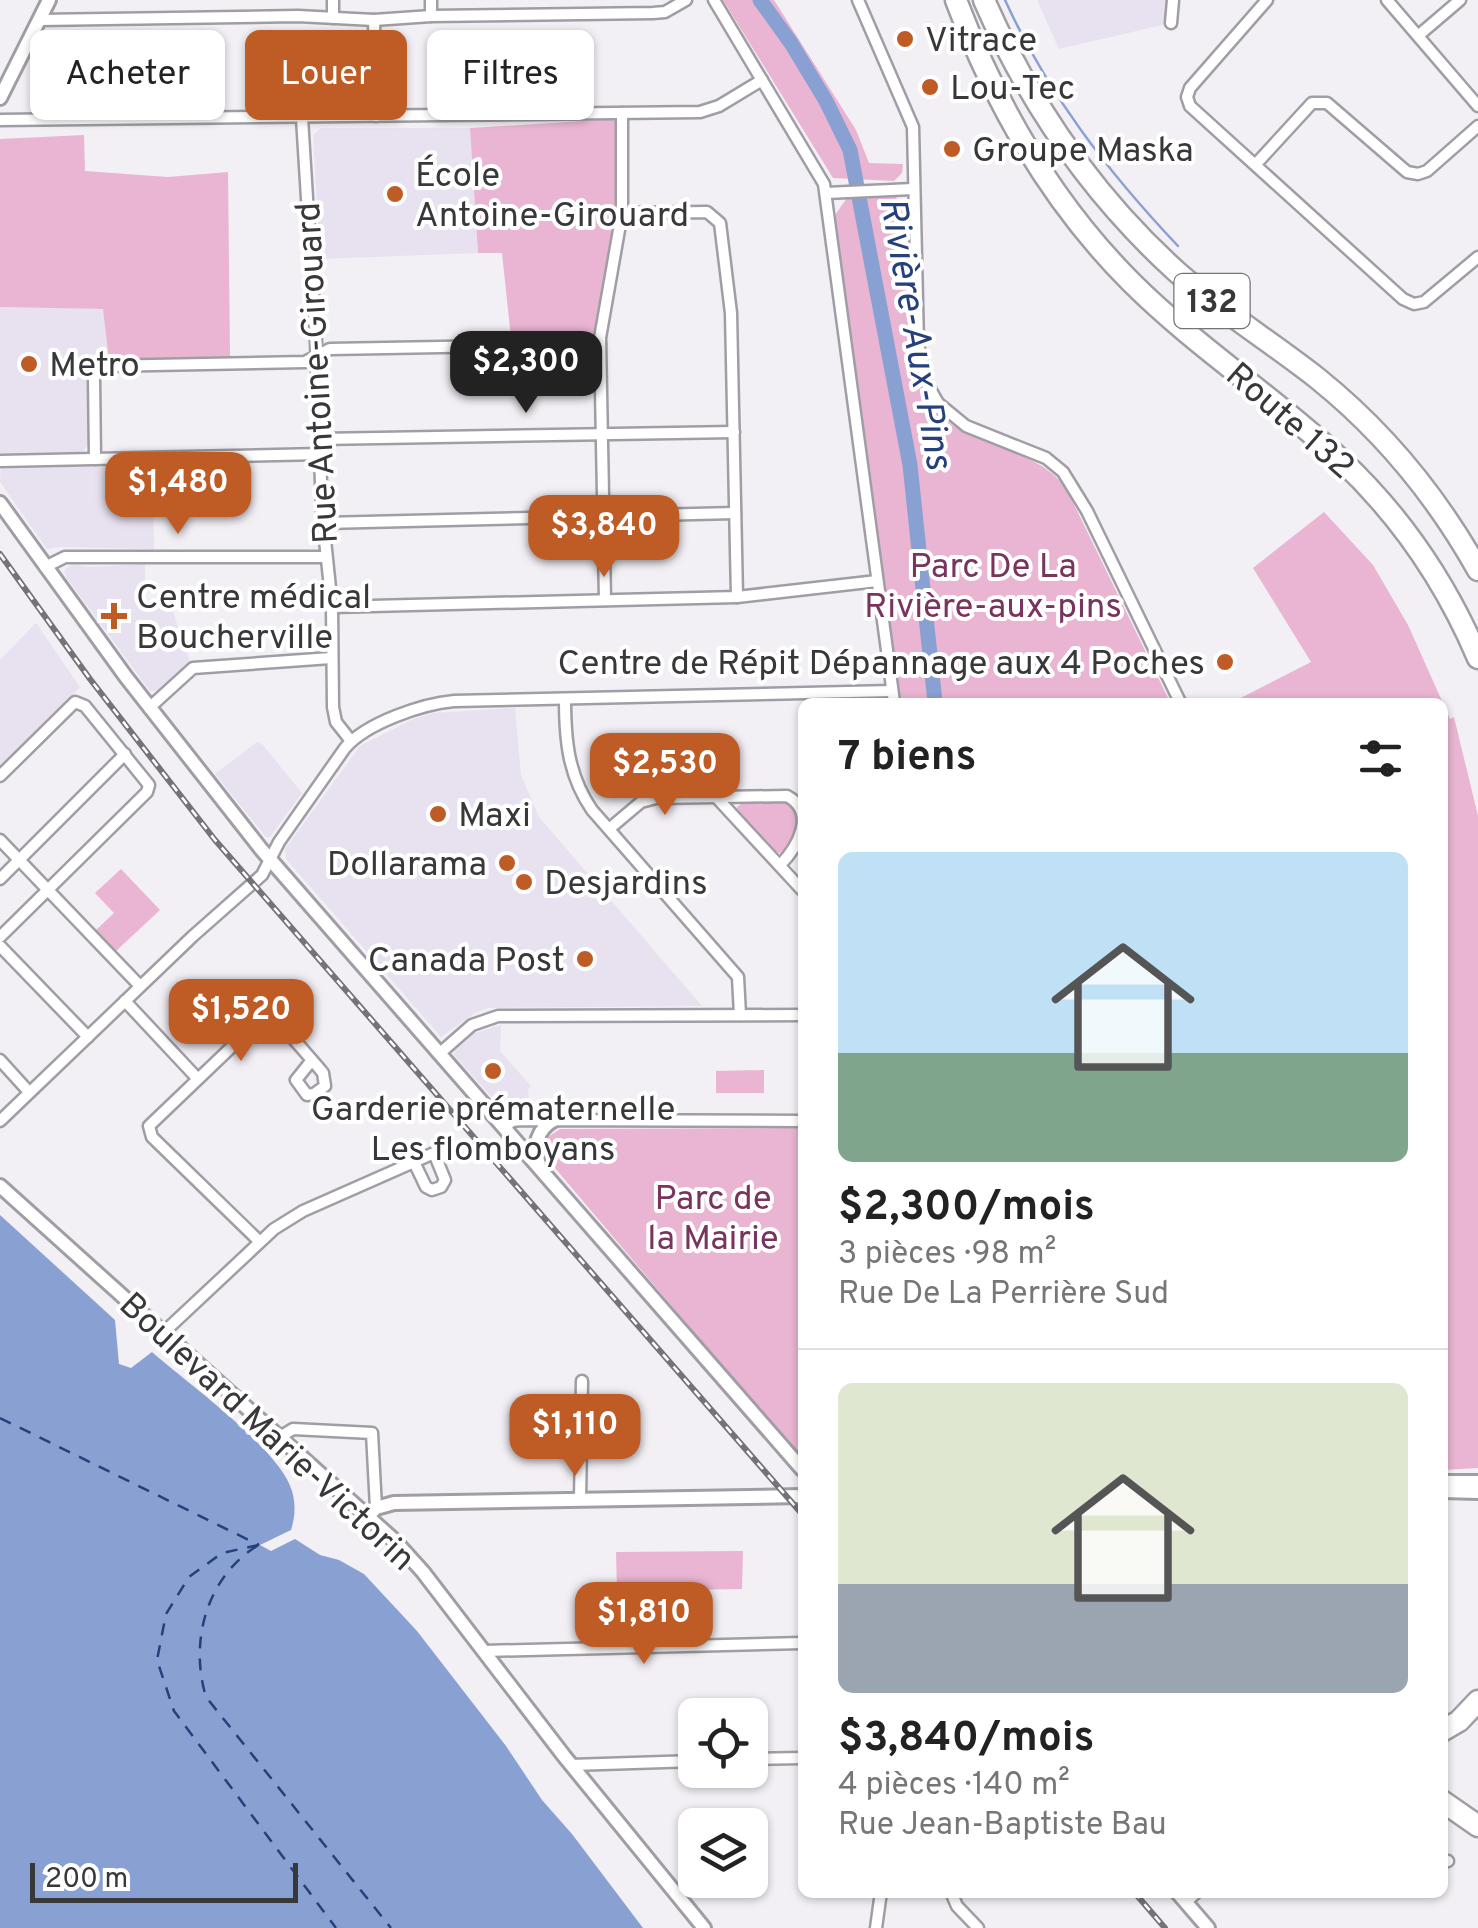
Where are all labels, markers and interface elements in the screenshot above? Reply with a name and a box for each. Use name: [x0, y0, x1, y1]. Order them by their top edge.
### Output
place label: Vitrace: [925, 20, 1037, 64]
marker: Vitrace: [894, 28, 916, 50]
chip: Acheter: [30, 30, 225, 120]
chip: Louer: [245, 30, 407, 120]
chip: Filtres: [427, 30, 594, 120]
place label: Lou-Tec: [950, 68, 1075, 112]
marker: Lou-Tec: [919, 76, 941, 98]
place label: Groupe Maska: [972, 130, 1194, 174]
marker: Groupe Maska: [941, 138, 963, 160]
place label: École Antoine-Girouard: [415, 154, 689, 239]
marker: École Antoine-Girouard: [384, 183, 406, 205]
water label: Rivière-Aux-Pins: [865, 194, 962, 474]
street label: Rue Antoine-Girouard: [288, 201, 350, 545]
road number: 132: [1174, 274, 1250, 328]
pin: $2,300: [445, 331, 607, 416]
text: $2,300: [472, 343, 580, 383]
place label: Metro: [49, 345, 140, 389]
marker: Metro: [18, 353, 40, 375]
street label: Route 132: [1216, 354, 1362, 490]
pin: $1,480: [97, 452, 259, 537]
text: $1,480: [127, 464, 229, 504]
pin: $3,840: [523, 495, 685, 580]
text: $3,840: [550, 507, 658, 547]
park label: Parc De La Rivière-aux-pins: [864, 546, 1122, 630]
place label: Centre médical Boucherville: [136, 577, 371, 661]
marker: Centre médical Boucherville: [101, 603, 127, 629]
place label: Centre de Répit Dépannage aux 4 Poches: [558, 643, 1205, 687]
marker: Centre de Répit Dépannage aux 4 Poches: [1214, 651, 1236, 673]
icon: filters: [1353, 731, 1408, 786]
text: 7 biens: [838, 732, 976, 785]
pin: $2,530: [584, 733, 746, 818]
text: $2,530: [612, 745, 718, 785]
place label: Maxi: [458, 795, 531, 839]
marker: Maxi: [427, 803, 449, 825]
place label: Dollarama: [327, 844, 487, 888]
marker: Dollarama: [496, 852, 518, 874]
place label: Desjardins: [544, 863, 708, 907]
marker: Desjardins: [513, 871, 535, 893]
icon: home: [1033, 917, 1213, 1097]
place label: Canada Post: [368, 940, 565, 984]
marker: Canada Post: [574, 948, 596, 970]
pin: $1,520: [160, 979, 322, 1064]
text: $1,520: [191, 991, 291, 1031]
marker: Garderie prématernelle Les flomboyans: [482, 1060, 504, 1082]
place label: Garderie prématernelle Les flomboyans: [311, 1089, 675, 1173]
park label: Parc de la Mairie: [647, 1178, 779, 1262]
text: $2,300/mois: [838, 1182, 1095, 1235]
text: 3 pièces · 98 m²: [838, 1235, 1056, 1275]
text: Rue De La Perrière Sud: [838, 1275, 1169, 1315]
street label: Boulevard Marie-Victorin: [109, 1284, 423, 1582]
pin: $1,110: [494, 1394, 656, 1479]
text: $1,110: [531, 1406, 619, 1446]
icon: home: [1033, 1448, 1213, 1628]
pin: $1,810: [563, 1582, 725, 1667]
text: $1,810: [597, 1594, 691, 1634]
map controls: [678, 1698, 768, 1898]
button: locate: [678, 1698, 768, 1788]
text: $3,840/mois: [838, 1713, 1094, 1766]
text: 4 pièces · 140 m²: [838, 1766, 1070, 1806]
text: Rue Jean-Baptiste Bau: [838, 1806, 1167, 1846]
button: layers: [678, 1808, 768, 1898]
scale bar: [30, 1858, 298, 1902]
text: 200 m: [45, 1862, 128, 1898]

